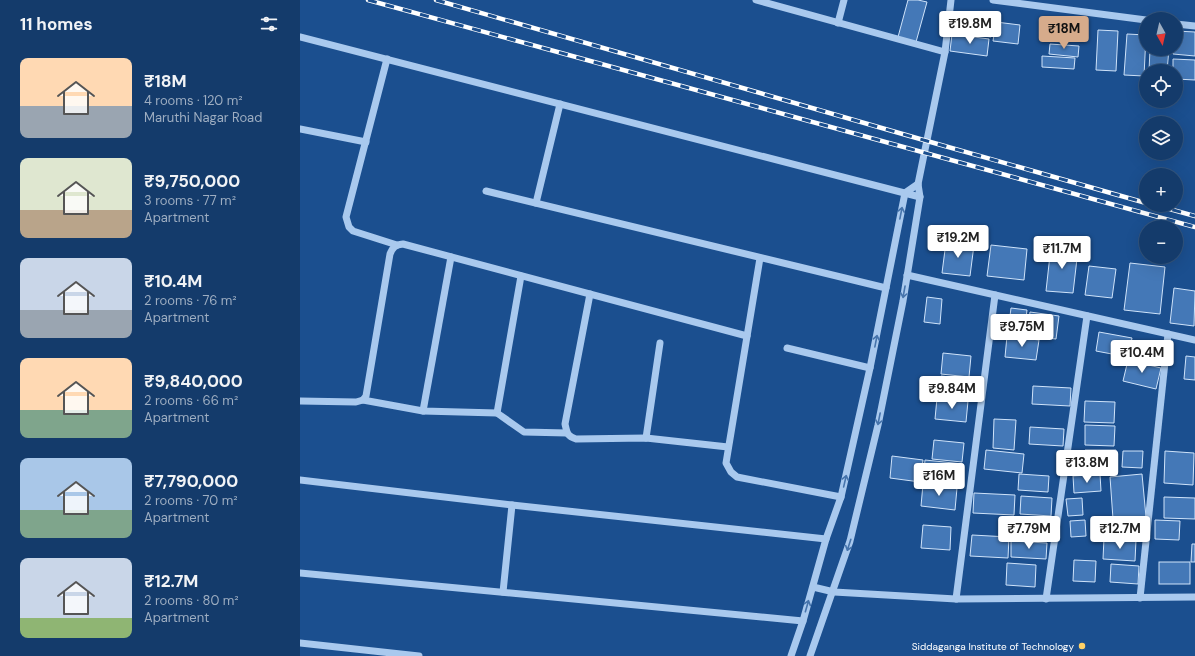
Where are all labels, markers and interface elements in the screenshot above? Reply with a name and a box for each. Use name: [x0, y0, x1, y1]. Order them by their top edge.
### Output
pin: ₹19.8M: [937, 11, 1003, 45]
north arrow: [1139, 12, 1183, 56]
map controls: [1139, 12, 1183, 264]
text: 11 homes: [20, 13, 93, 35]
icon: filters: [258, 13, 280, 35]
text: ₹19.8M: [948, 15, 992, 32]
pin: ₹18M: [1040, 16, 1088, 50]
text: ₹18M: [1048, 20, 1080, 37]
button: locate: [1139, 64, 1183, 108]
text: ₹18M: [144, 70, 186, 92]
icon: home: [52, 74, 100, 122]
text: 4 rooms · 120 m²: [144, 92, 243, 109]
text: Maruthi Nagar Road: [144, 109, 262, 126]
button: layers: [1139, 116, 1183, 160]
button: +: [1139, 168, 1183, 212]
text: ₹9,750,000: [144, 170, 240, 192]
icon: home: [52, 174, 100, 222]
text: 3 rooms · 77 m²: [144, 192, 236, 209]
one-way arrow: [897, 207, 905, 220]
text: Apartment: [144, 209, 209, 226]
button: −: [1139, 220, 1183, 264]
pin: ₹19.2M: [925, 225, 991, 259]
text: ₹19.2M: [937, 229, 979, 246]
pin: ₹11.7M: [1029, 236, 1095, 270]
text: ₹11.7M: [1043, 240, 1081, 257]
text: ₹10.4M: [144, 270, 202, 292]
icon: home: [52, 274, 100, 322]
one-way arrow: [900, 285, 908, 298]
text: 2 rooms · 76 m²: [144, 292, 237, 309]
text: Apartment: [144, 309, 209, 326]
pin: ₹9.75M: [989, 314, 1055, 348]
text: ₹9.75M: [999, 318, 1045, 335]
one-way arrow: [872, 334, 880, 347]
pin: ₹10.4M: [1109, 340, 1175, 374]
text: ₹10.4M: [1120, 344, 1164, 361]
text: ₹9,840,000: [144, 370, 243, 392]
icon: home: [52, 374, 100, 422]
pin: ₹9.84M: [919, 376, 985, 410]
text: ₹9.84M: [928, 380, 976, 397]
text: 2 rooms · 66 m²: [144, 392, 238, 409]
text: Apartment: [144, 409, 209, 426]
one-way arrow: [875, 412, 883, 425]
pin: ₹13.8M: [1054, 450, 1120, 484]
text: ₹13.8M: [1065, 454, 1109, 471]
pin: ₹16M: [915, 463, 963, 497]
text: ₹16M: [923, 467, 955, 484]
text: ₹7,790,000: [144, 470, 238, 492]
icon: home: [52, 474, 100, 522]
one-way arrow: [841, 475, 849, 488]
text: 2 rooms · 70 m²: [144, 492, 238, 509]
text: Apartment: [144, 509, 209, 526]
pin: ₹7.79M: [996, 516, 1062, 550]
pin: ₹12.7M: [1087, 516, 1153, 550]
text: ₹7.79M: [1007, 520, 1051, 537]
text: ₹12.7M: [1099, 520, 1141, 537]
one-way arrow: [845, 539, 852, 552]
text: ₹12.7M: [144, 570, 198, 592]
icon: home: [52, 574, 100, 622]
text: 2 rooms · 80 m²: [144, 592, 239, 609]
one-way arrow: [804, 599, 811, 612]
text: Apartment: [144, 609, 209, 626]
place label: Siddaganga Institute of Technology: [912, 640, 1074, 653]
marker: Siddaganga Institute of Technology: [1077, 641, 1087, 651]

